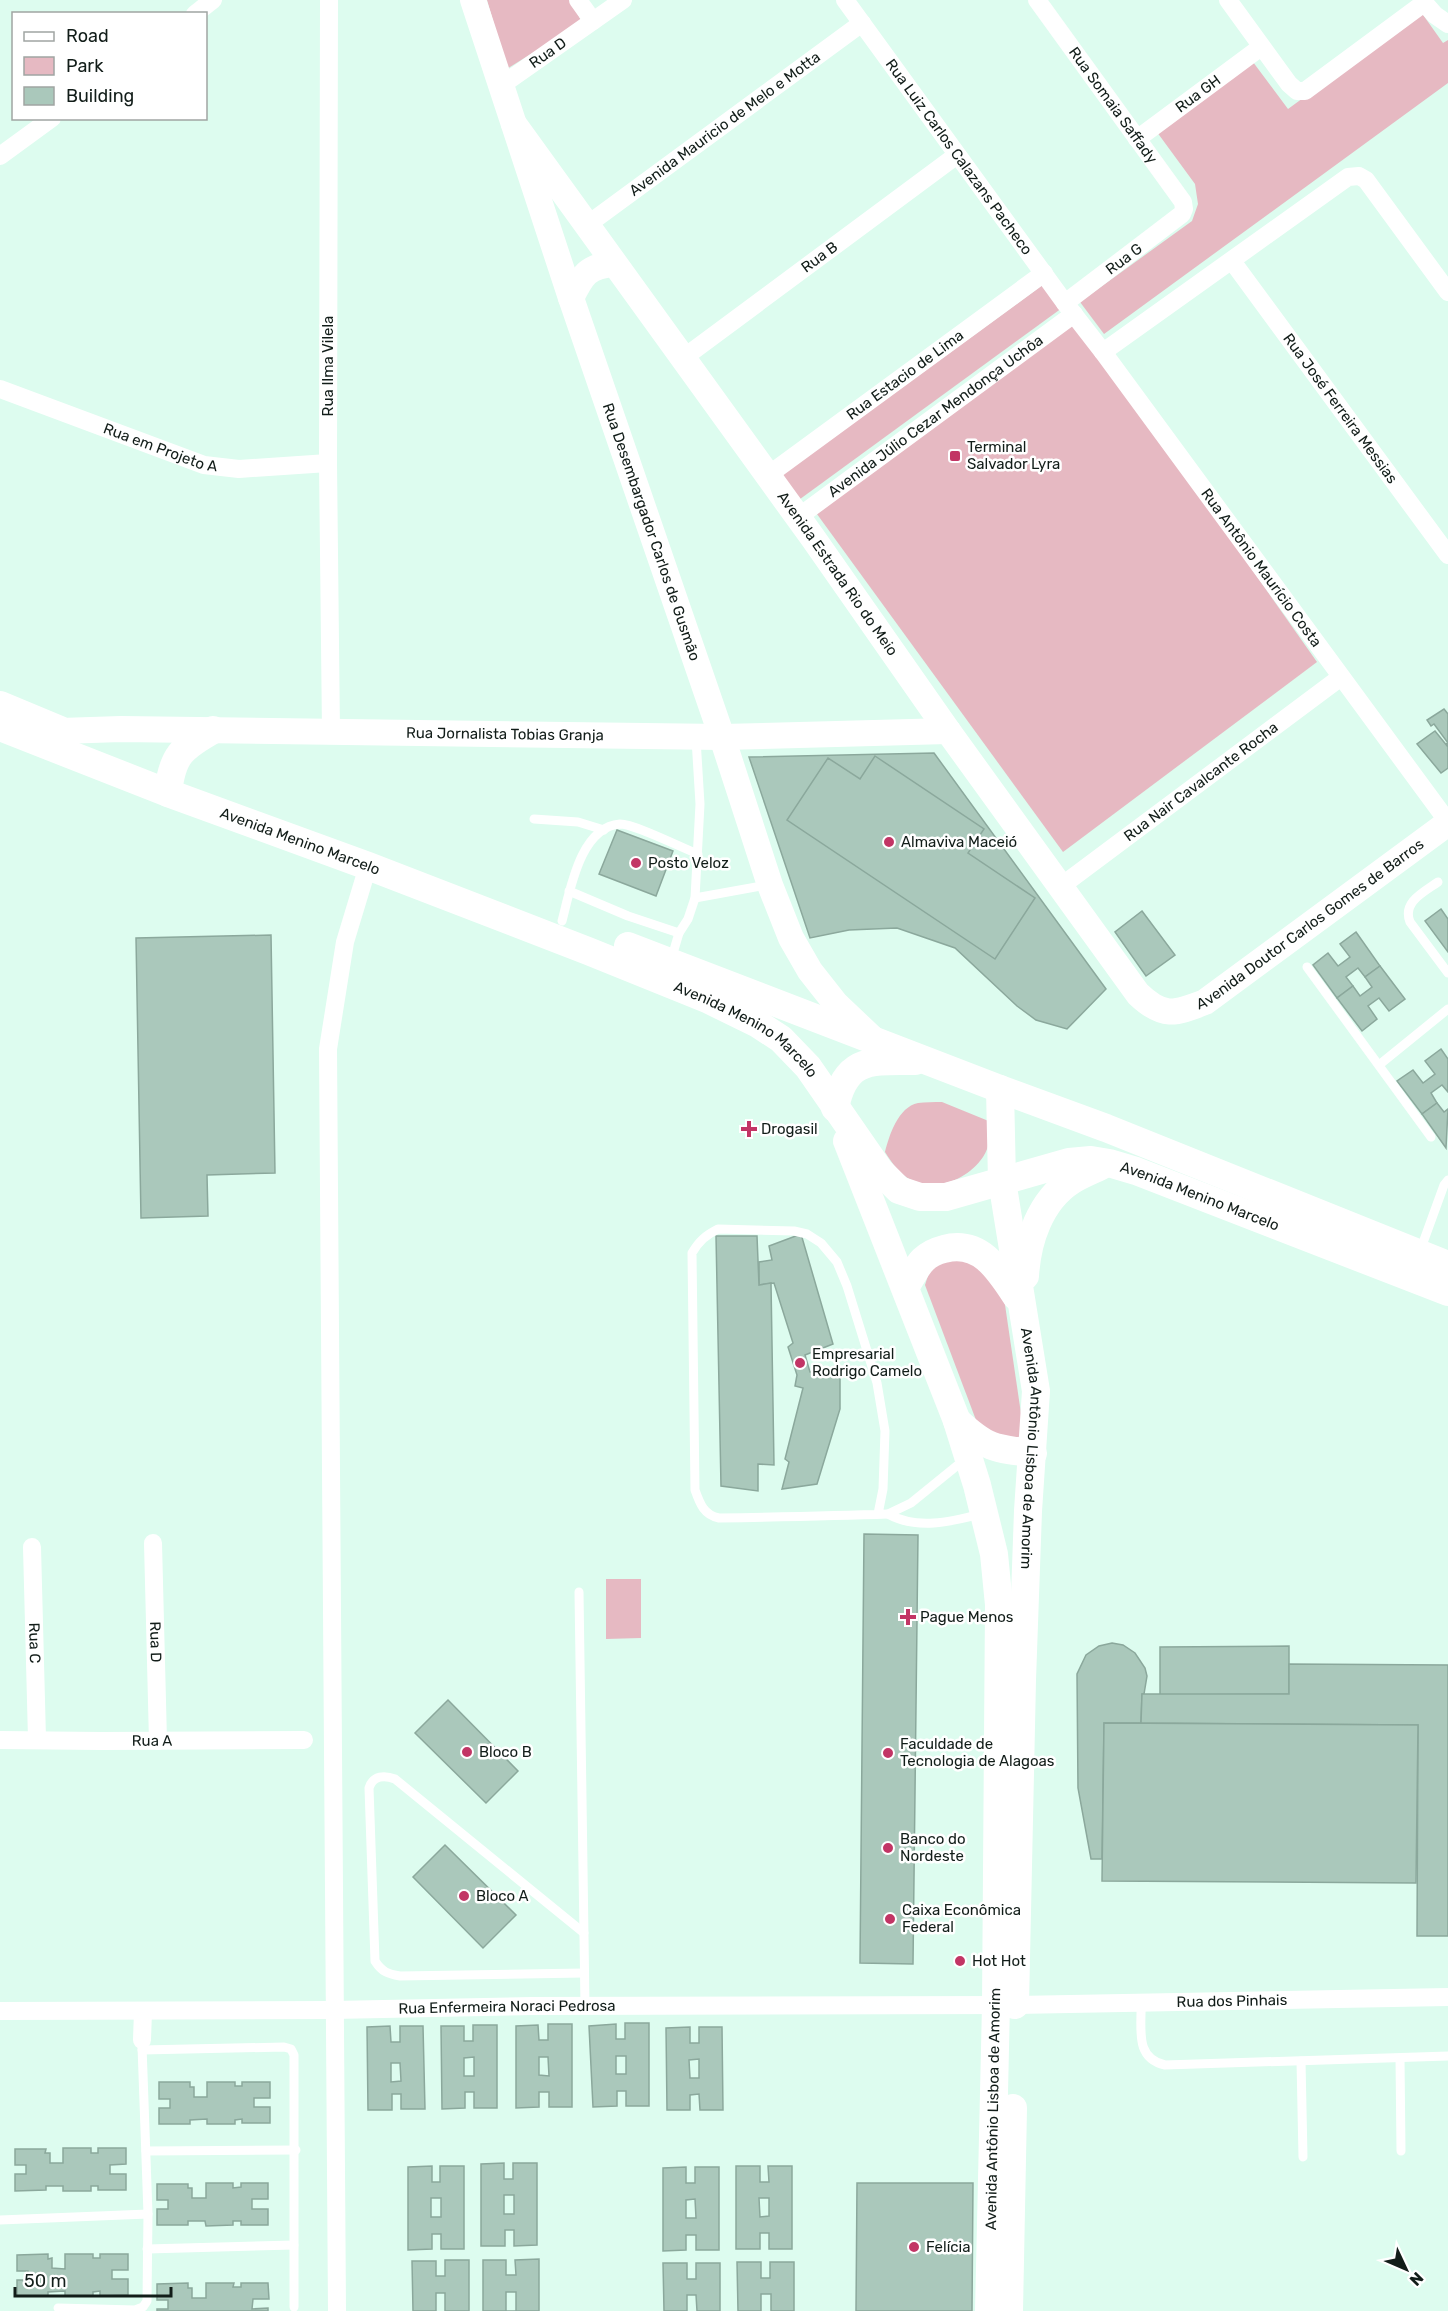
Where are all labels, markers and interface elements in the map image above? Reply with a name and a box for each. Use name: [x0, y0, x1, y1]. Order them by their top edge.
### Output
legend: [12, 12, 207, 120]
text: Road: [66, 25, 109, 47]
street label: Rua D: [526, 34, 570, 72]
street label: Rua Somaia Saffady: [1065, 44, 1161, 167]
street label: Avenida Mauricio de Melo e Motta: [626, 48, 824, 200]
text: Park: [66, 55, 104, 77]
street label: Rua Luiz Carlos Calazans Pacheco: [882, 56, 1036, 258]
street label: Rua GH: [1172, 71, 1224, 116]
text: Building: [66, 85, 134, 107]
street label: Rua B: [798, 238, 841, 277]
street label: Rua G: [1102, 239, 1146, 279]
street label: Rua Ilma Vilela: [319, 316, 337, 416]
street label: Rua Estacio de Lima: [843, 326, 967, 424]
street label: Rua José Ferreira Messias: [1279, 330, 1402, 487]
street label: Avenida Júlio Cezar Mendonça Uchôa: [825, 331, 1046, 501]
street label: Rua Desembargador Carlos de Gusmão: [599, 401, 704, 663]
street label: Rua em Projeto A: [101, 419, 218, 475]
place label: Terminal Salvador Lyra: [967, 438, 1060, 473]
marker: Terminal Salvador Lyra: [948, 449, 962, 463]
street label: Rua Antônio Maurício Costa: [1197, 485, 1325, 650]
street label: Avenida Estrada Rio do Meio: [773, 488, 902, 659]
street label: Rua Nair Cavalcante Rocha: [1120, 718, 1282, 845]
street label: Rua Jornalista Tobias Granja: [406, 724, 604, 744]
street label: Avenida Menino Marcelo: [218, 804, 382, 879]
place label: Almaviva Maceió: [901, 833, 1017, 851]
marker: Almaviva Maceió: [882, 835, 896, 849]
street label: Avenida Doutor Carlos Gomes de Barros: [1194, 835, 1428, 1013]
place label: Posto Veloz: [648, 854, 729, 872]
marker: Posto Veloz: [629, 856, 643, 870]
street label: Avenida Menino Marcelo: [671, 978, 822, 1081]
place label: Drogasil: [761, 1120, 818, 1138]
marker: Drogasil: [742, 1122, 756, 1136]
street label: Avenida Menino Marcelo: [1118, 1158, 1282, 1235]
street label: Avenida Antônio Lisboa de Amorim: [1017, 1326, 1045, 1570]
place label: Empresarial Rodrigo Camelo: [812, 1345, 922, 1380]
marker: Empresarial Rodrigo Camelo: [793, 1356, 807, 1370]
place label: Pague Menos: [920, 1608, 1014, 1626]
marker: Pague Menos: [901, 1610, 915, 1624]
street label: Rua D: [146, 1621, 165, 1663]
street label: Rua C: [25, 1622, 44, 1664]
street label: Rua A: [132, 1732, 172, 1750]
place label: Faculdade de Tecnologia de Alagoas: [900, 1735, 1055, 1770]
place label: Bloco B: [479, 1743, 532, 1761]
marker: Bloco B: [460, 1745, 474, 1759]
marker: Faculdade de Tecnologia de Alagoas: [881, 1746, 895, 1760]
place label: Banco do Nordeste: [900, 1830, 966, 1865]
marker: Banco do Nordeste: [881, 1841, 895, 1855]
place label: Bloco A: [476, 1887, 529, 1905]
marker: Bloco A: [457, 1889, 471, 1903]
place label: Caixa Econômica Federal: [902, 1901, 1021, 1936]
marker: Caixa Econômica Federal: [883, 1912, 897, 1926]
place label: Hot Hot: [972, 1952, 1026, 1970]
marker: Hot Hot: [953, 1954, 967, 1968]
street label: Avenida Antônio Lisboa de Amorim: [982, 1988, 1004, 2230]
street label: Rua dos Pinhais: [1176, 1991, 1288, 2011]
street label: Rua Enfermeira Noraci Pedrosa: [398, 1997, 616, 2018]
place label: Felícia: [926, 2238, 970, 2256]
north arrow: [1376, 2239, 1436, 2299]
marker: Felícia: [907, 2240, 921, 2254]
scale bar: [15, 2260, 171, 2298]
text: N: [1406, 2268, 1427, 2290]
text: 50 m: [24, 2270, 67, 2292]

